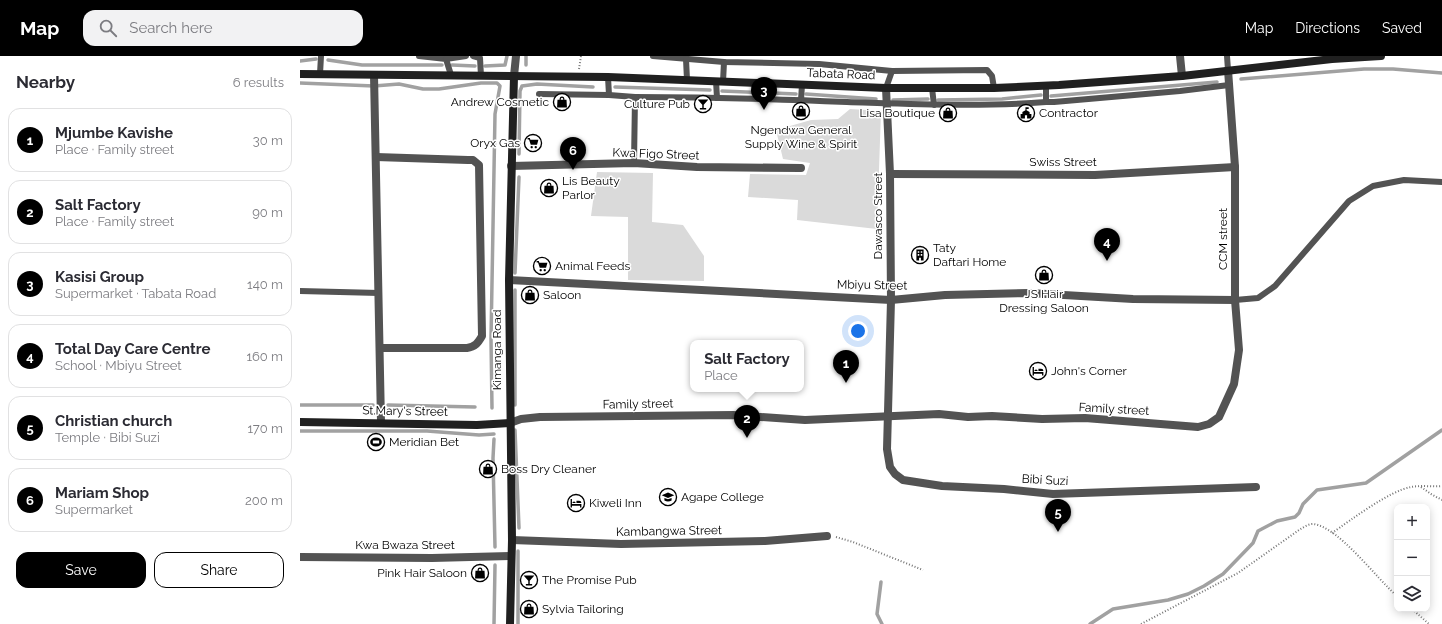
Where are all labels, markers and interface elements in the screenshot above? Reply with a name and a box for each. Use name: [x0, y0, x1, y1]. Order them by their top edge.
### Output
search box: [83, 10, 363, 46]
text: Map: [20, 17, 59, 39]
icon: search: [97, 17, 119, 39]
text: Search here: [129, 19, 213, 37]
text: Map: [1245, 20, 1273, 36]
text: Directions: [1295, 20, 1360, 36]
text: Saved: [1382, 20, 1422, 36]
street label: Tabata Road: [806, 66, 876, 82]
text: Nearby: [16, 72, 75, 92]
text: 6 results: [233, 75, 284, 90]
pin: 3: [751, 77, 777, 110]
shop icon: Andrew Cosmetic: [552, 92, 572, 112]
bar icon: Culture Pub: [693, 94, 713, 114]
place label: Andrew Cosmetic: [451, 95, 549, 109]
place label: Culture Pub: [624, 97, 690, 111]
shop icon: Ngendwa General Supply Wine & Spirit: [791, 101, 811, 121]
shop icon: Lisa Boutique: [938, 103, 958, 123]
public building icon: Contractor: [1016, 103, 1036, 123]
place label: Lisa Boutique: [860, 106, 935, 120]
place label: Contractor: [1039, 106, 1099, 120]
place label: Ngendwa General Supply Wine & Spirit: [745, 123, 857, 151]
text: Mjumbe Kavishe: [55, 124, 173, 142]
text: 1: [27, 133, 33, 148]
text: 30 m: [253, 133, 283, 148]
supermarket icon: Oryx Gas: [523, 133, 543, 153]
place label: Oryx Gas: [470, 136, 520, 150]
pin: 6: [560, 137, 586, 170]
text: Place · Family street: [55, 142, 174, 157]
street label: Kwa Figo Street: [612, 145, 700, 163]
street label: Swiss Street: [1029, 155, 1097, 169]
street label: Dawasco Street: [871, 173, 885, 259]
place label: Lis Beauty Parlor: [562, 174, 620, 202]
shop icon: Lis Beauty Parlor: [539, 178, 559, 198]
text: Salt Factory: [55, 196, 141, 214]
text: 2: [26, 205, 34, 220]
text: 90 m: [252, 205, 283, 220]
street label: CCM street: [1216, 208, 1230, 270]
text: Place · Family street: [55, 214, 174, 229]
pin: 4: [1094, 228, 1120, 261]
place label: Taty Daftari Home: [933, 241, 1006, 269]
building icon: Taty Daftari Home: [910, 245, 930, 265]
supermarket icon: Animal Feeds: [532, 256, 552, 276]
place label: Animal Feeds: [555, 259, 630, 273]
shop icon: JS Hair Dressing Saloon: [1034, 265, 1054, 285]
text: Kasisi Group: [55, 268, 144, 286]
text: 3: [26, 277, 34, 292]
text: 140 m: [247, 277, 283, 292]
street label: Mbiyu Street: [837, 277, 907, 293]
shop icon: Saloon: [520, 285, 540, 305]
text: Supermarket · Tabata Road: [55, 286, 216, 301]
place label: JS Hair Dressing Saloon: [999, 287, 1089, 315]
place label: Saloon: [543, 288, 581, 302]
street label: Kimanga Road: [490, 310, 504, 390]
your location: [848, 321, 868, 341]
text: Total Day Care Centre: [55, 340, 210, 358]
popup: [690, 340, 804, 392]
text: 4: [26, 349, 34, 364]
text: 160 m: [246, 349, 283, 364]
text: Salt Factory: [704, 350, 790, 368]
pin: 1: [833, 350, 859, 383]
text: School · Mbiyu Street: [55, 358, 182, 373]
hotel icon: John's Corner: [1028, 361, 1048, 381]
place label: John's Corner: [1051, 364, 1127, 378]
text: Place: [704, 368, 738, 383]
street label: Family street: [603, 396, 673, 412]
street label: Family street: [1078, 400, 1150, 418]
street label: St.Mary's Street: [362, 403, 448, 419]
pin: 2: [734, 405, 760, 438]
text: Christian church: [55, 412, 172, 430]
text: 5: [26, 421, 34, 436]
text: 170 m: [247, 421, 283, 436]
text: Temple · Bibi Suzi: [55, 430, 160, 445]
sports icon: Meridian Bet: [366, 432, 386, 452]
place label: Meridian Bet: [389, 435, 459, 449]
shop icon: Boss Dry Cleaner: [478, 459, 498, 479]
place label: Boss Dry Cleaner: [501, 462, 597, 476]
street label: Bibi Suzi: [1021, 472, 1069, 488]
text: Mariam Shop: [55, 484, 149, 502]
school or university icon: Agape College: [658, 487, 678, 507]
place label: Agape College: [681, 490, 764, 504]
text: 6: [26, 493, 34, 508]
text: 200 m: [245, 493, 283, 508]
hotel icon: Kiweli Inn: [566, 493, 586, 513]
place label: Kiweli Inn: [589, 496, 642, 510]
pin: 5: [1045, 499, 1071, 532]
text: Supermarket: [55, 502, 133, 517]
map controls: [1394, 504, 1430, 612]
button: +: [1394, 504, 1430, 540]
street label: Kambangwa Street: [616, 523, 722, 539]
street label: Kwa Bwaza Street: [355, 538, 455, 552]
button: −: [1394, 540, 1430, 576]
button: Save: [16, 552, 146, 588]
button: Share: [154, 552, 284, 588]
shop icon: Pink Hair Saloon: [470, 563, 490, 583]
place label: Pink Hair Saloon: [377, 566, 467, 580]
bar icon: The Promise Pub: [519, 570, 539, 590]
place label: The Promise Pub: [542, 573, 637, 587]
button: layers: [1394, 576, 1430, 612]
shop icon: Sylvia Tailoring: [519, 599, 539, 619]
place label: Sylvia Tailoring: [542, 602, 624, 616]

